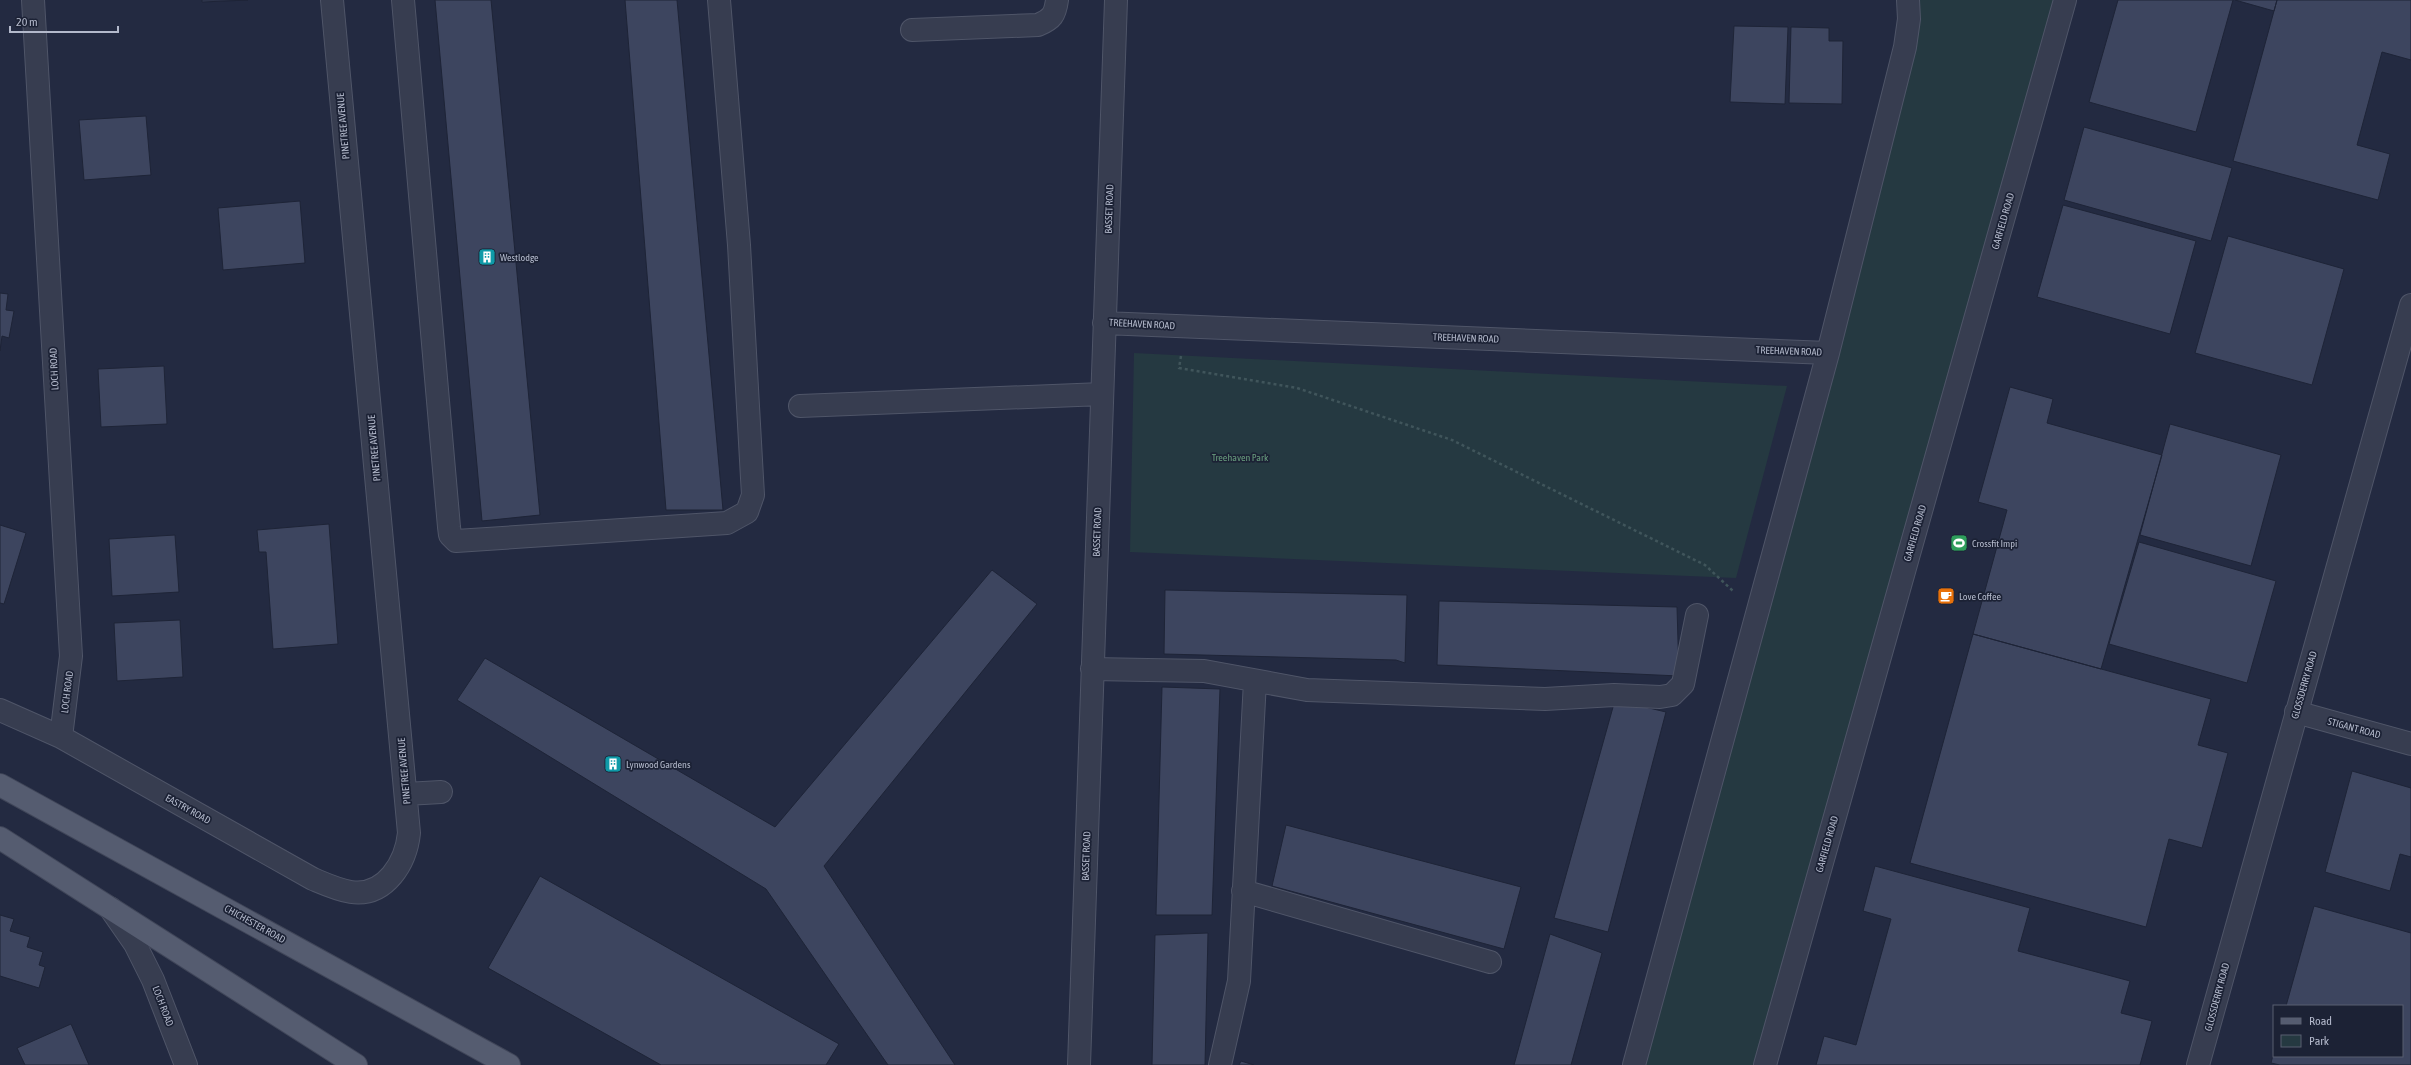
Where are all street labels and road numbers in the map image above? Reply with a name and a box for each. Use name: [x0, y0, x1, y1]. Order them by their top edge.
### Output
street label: PINETREE AVENUE: [335, 92, 351, 160]
street label: BASSET ROAD: [1103, 184, 1115, 234]
street label: GARFIELD ROAD: [1990, 191, 2016, 250]
street label: TREEHAVEN ROAD: [1109, 317, 1176, 331]
street label: TREEHAVEN ROAD: [1433, 331, 1500, 345]
street label: TREEHAVEN ROAD: [1756, 344, 1823, 358]
street label: LOCH ROAD: [47, 347, 61, 390]
street label: PINETREE AVENUE: [366, 414, 382, 482]
street label: GARFIELD ROAD: [1902, 503, 1928, 562]
street label: BASSET ROAD: [1091, 507, 1103, 557]
street label: GLOSSDERRY ROAD: [2289, 649, 2319, 720]
street label: LOCH ROAD: [59, 670, 75, 714]
street label: STIGANT ROAD: [2326, 716, 2382, 740]
street label: PINETREE AVENUE: [396, 737, 412, 805]
street label: EASTRY ROAD: [164, 792, 213, 826]
street label: GARFIELD ROAD: [1814, 814, 1840, 873]
street label: BASSET ROAD: [1080, 831, 1092, 881]
street label: CHICHESTER ROAD: [223, 903, 288, 945]
street label: GLOSSDERRY ROAD: [2203, 961, 2231, 1032]
street label: LOCH ROAD: [150, 984, 176, 1028]

